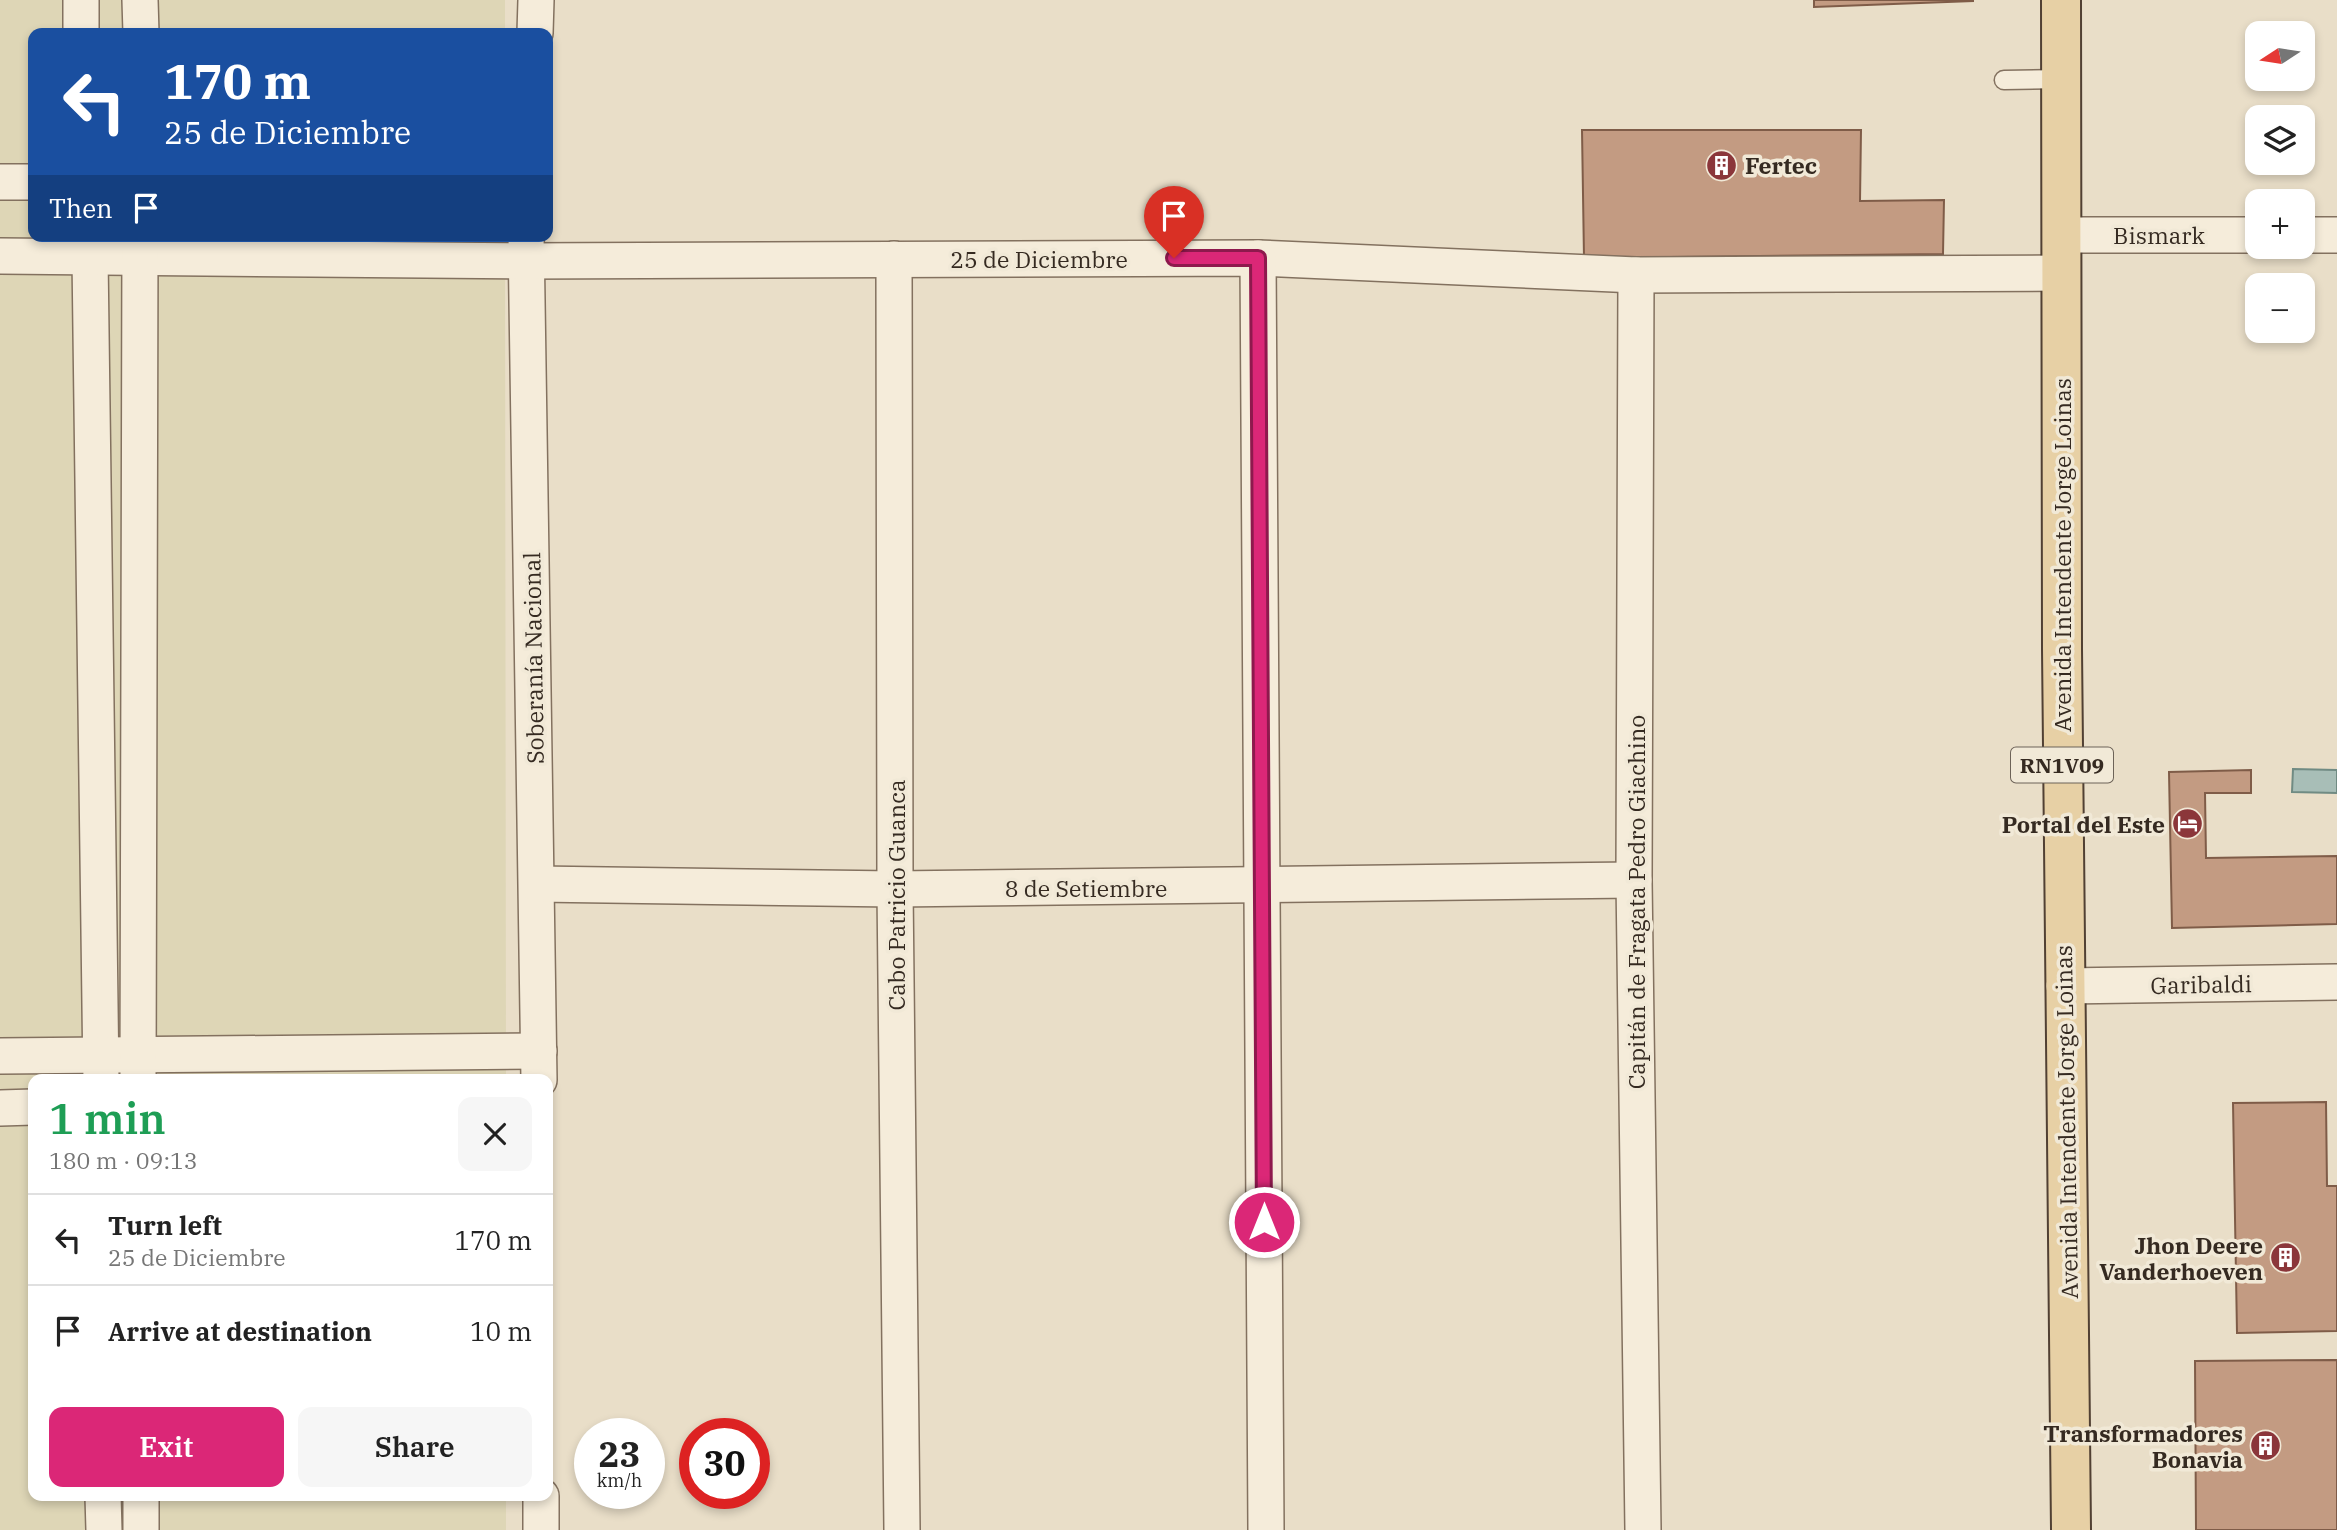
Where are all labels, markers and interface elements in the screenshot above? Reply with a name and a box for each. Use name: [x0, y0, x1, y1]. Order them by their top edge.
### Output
north arrow: [2245, 21, 2315, 91]
map controls: [2245, 21, 2315, 343]
text: 170 m: [164, 49, 311, 112]
icon: left: [49, 56, 140, 147]
button: layers: [2245, 105, 2315, 175]
text: 25 de Diciembre: [164, 111, 411, 153]
building icon: Fertec: [1705, 148, 1739, 182]
place label: Fertec: [1745, 150, 1817, 180]
pin: [1144, 186, 1204, 258]
icon: arrive: [127, 189, 165, 227]
button: +: [2245, 189, 2315, 259]
text: Then: [49, 191, 113, 225]
icon: arrive: [1155, 197, 1193, 235]
street label: Bismark: [2113, 220, 2206, 250]
street label: 25 de Diciembre: [950, 244, 1128, 274]
button: −: [2245, 273, 2315, 343]
street label: Avenida Intendente Jorge Loinas: [2047, 378, 2077, 732]
street label: Soberanía Nacional: [516, 552, 550, 764]
street label: Capitán de Fragata Pedro Giachino: [1621, 715, 1651, 1089]
road number: RN1V09: [2011, 748, 2113, 782]
street label: Cabo Patricio Guanca: [881, 779, 911, 1011]
hotel icon: Portal del Este: [2171, 807, 2205, 841]
place label: Portal del Este: [2002, 809, 2165, 839]
street label: 8 de Setiembre: [1005, 873, 1167, 903]
street label: Avenida Intendente Jorge Loinas: [2048, 945, 2084, 1299]
street label: Garibaldi: [2150, 968, 2252, 1000]
text: 1 min: [49, 1091, 166, 1146]
button: close: [458, 1097, 532, 1171]
text: 180 m · 09:13: [49, 1145, 198, 1175]
position arrow: [1227, 1185, 1301, 1259]
text: Turn left: [108, 1208, 222, 1242]
icon: left: [49, 1221, 87, 1259]
text: 170 m: [454, 1223, 532, 1257]
place label: Jhon Deere Vanderhoeven: [2099, 1230, 2263, 1286]
building icon: Jhon Deere Vanderhoeven: [2269, 1241, 2303, 1275]
text: 25 de Diciembre: [108, 1242, 286, 1272]
icon: arrive: [49, 1312, 87, 1350]
text: Arrive at destination: [108, 1314, 372, 1348]
text: 10 m: [470, 1314, 532, 1348]
button: Exit: [49, 1407, 284, 1487]
button: Share: [298, 1407, 532, 1487]
speed limit sign: 30: [679, 1418, 770, 1509]
place label: Transformadores Bonavia: [2043, 1418, 2243, 1474]
building icon: Transformadores Bonavia: [2249, 1429, 2283, 1463]
text: 23: [598, 1431, 641, 1477]
text: km/h: [597, 1469, 642, 1492]

